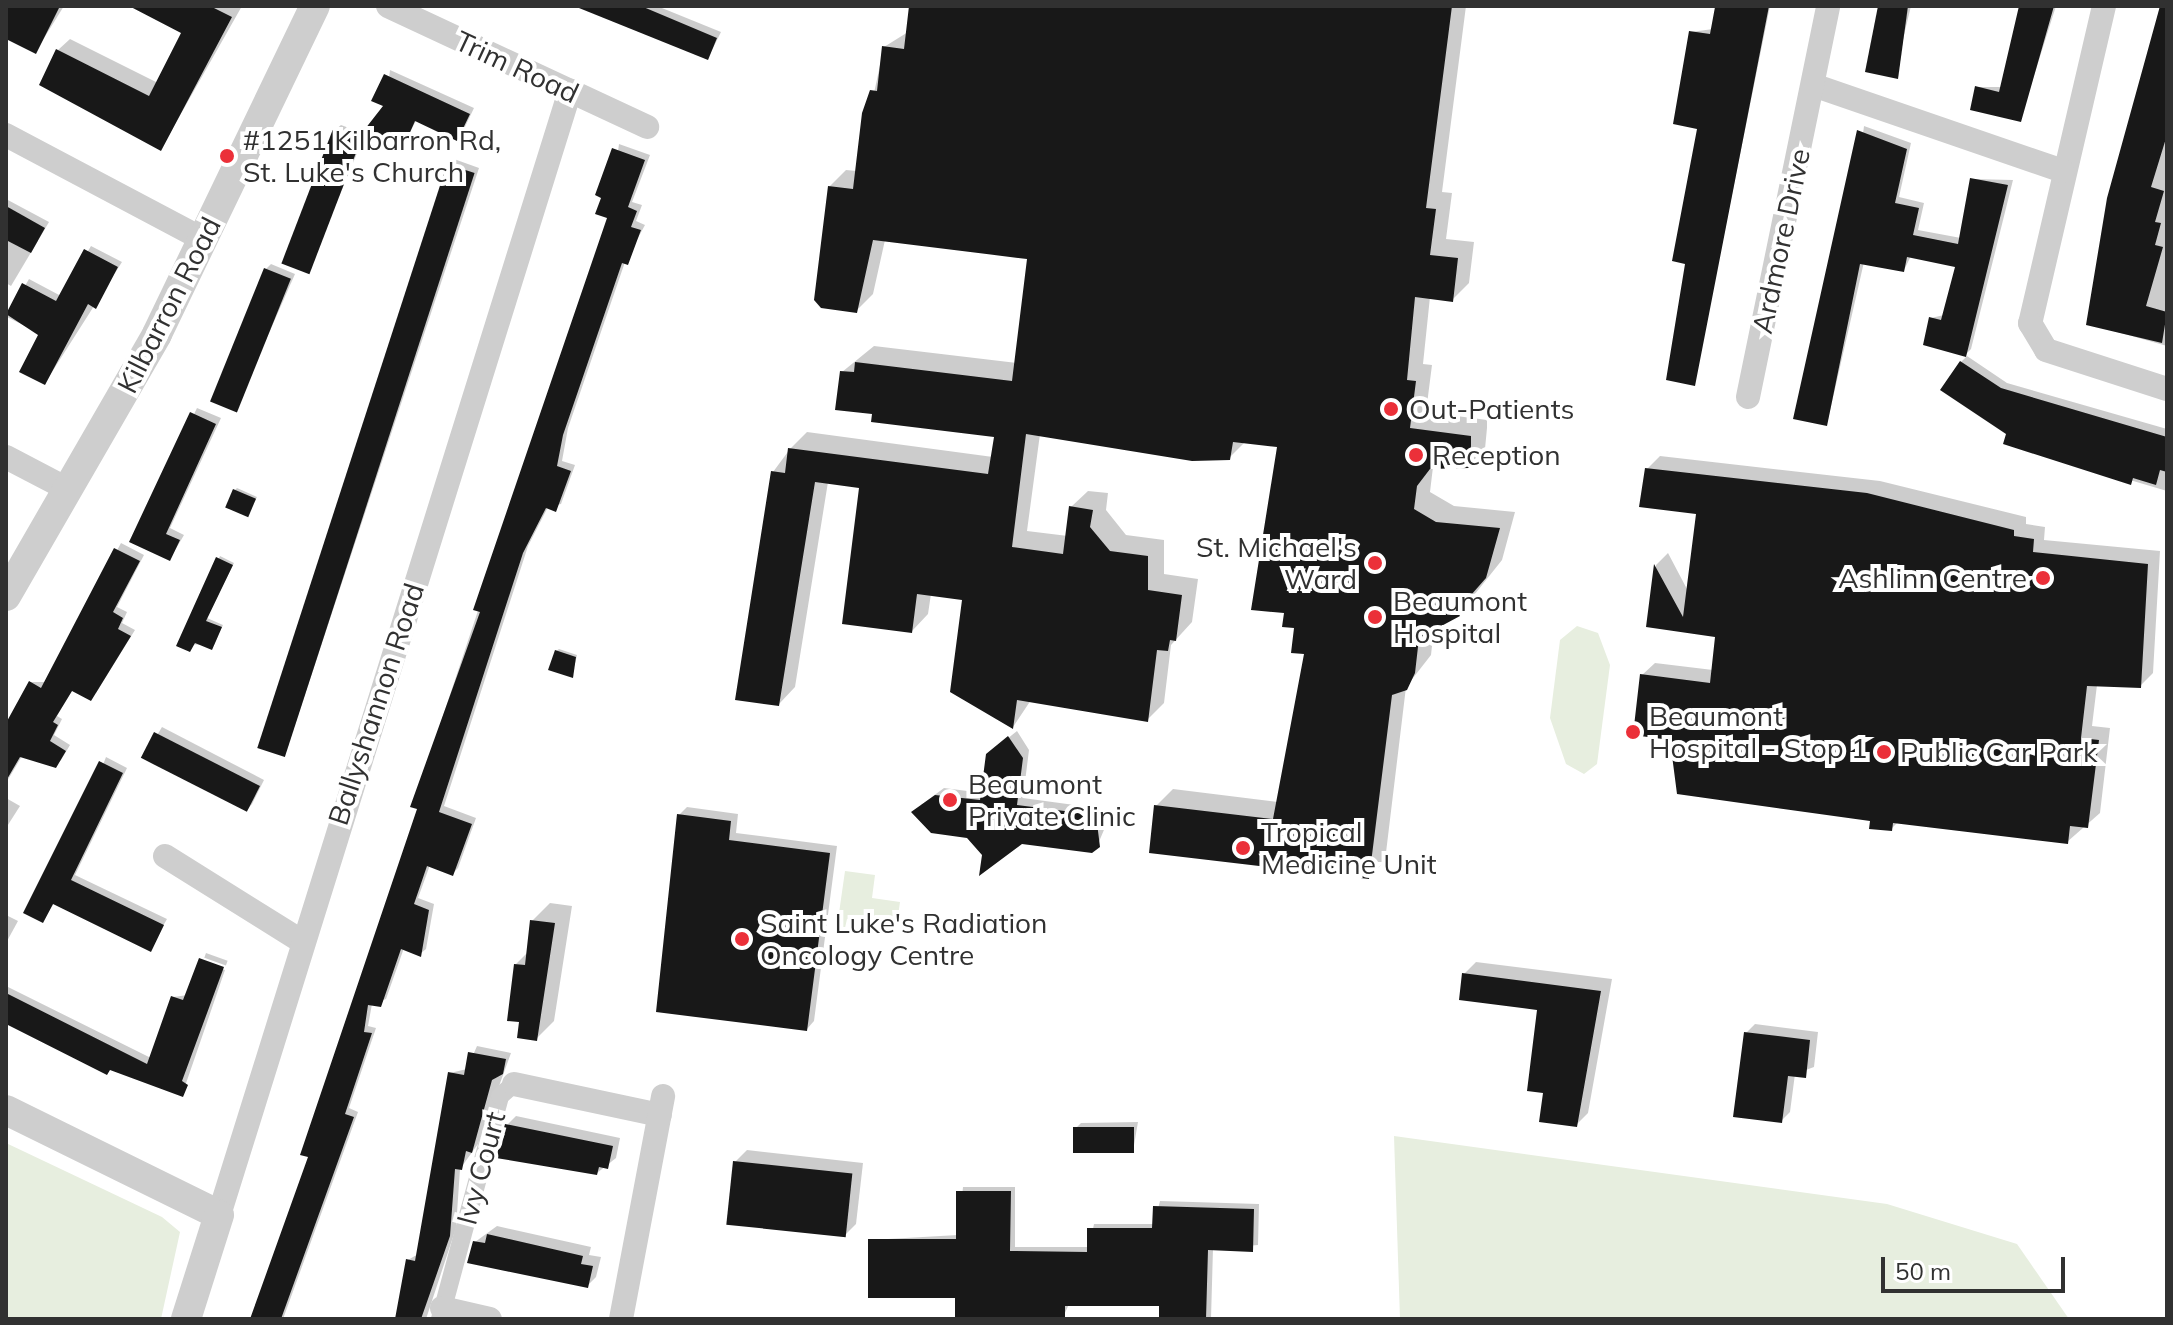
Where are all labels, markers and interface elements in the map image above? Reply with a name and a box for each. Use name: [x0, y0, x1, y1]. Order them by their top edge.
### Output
street label: Trim Road: [450, 24, 584, 110]
place label: #1251 Kilbarron Rd, St. Luke's Church: [243, 123, 501, 189]
street label: Ardmore Drive: [1745, 146, 1817, 336]
marker: #1251 Kilbarron Rd, St. Luke's Church: [218, 147, 236, 165]
street label: Kilbarron Road: [110, 211, 228, 399]
place label: Out-Patients: [1409, 392, 1574, 426]
marker: Out-Patients: [1380, 398, 1402, 420]
place label: Reception: [1432, 438, 1561, 472]
marker: Reception: [1407, 446, 1425, 464]
place label: St. Michael's Ward: [1196, 530, 1357, 596]
marker: St. Michael's Ward: [1364, 552, 1386, 574]
place label: Ashlinn Centre: [1838, 561, 2027, 595]
marker: Ashlinn Centre: [2034, 569, 2052, 587]
street label: Ballyshannon Road: [321, 579, 431, 829]
place label: Beaumont Hospital: [1393, 584, 1527, 650]
marker: Beaumont Hospital: [1364, 606, 1386, 628]
place label: Beaumont Hospital - Stop 1: [1649, 699, 1868, 765]
marker: Beaumont Hospital - Stop 1: [1624, 723, 1642, 741]
place label: Public Car Park: [1900, 735, 2097, 769]
marker: Public Car Park: [1875, 743, 1893, 761]
place label: Beaumont Private Clinic: [968, 767, 1136, 833]
marker: Beaumont Private Clinic: [939, 789, 961, 811]
place label: Tropical Medicine Unit: [1261, 815, 1437, 881]
marker: Tropical Medicine Unit: [1232, 837, 1254, 859]
place label: Saint Luke's Radiation Oncology Centre: [760, 906, 1047, 972]
marker: Saint Luke's Radiation Oncology Centre: [731, 928, 753, 950]
street label: Ivy Court: [450, 1108, 512, 1228]
scale bar: [1885, 1241, 2069, 1291]
text: 50 m: [1895, 1256, 1951, 1286]

